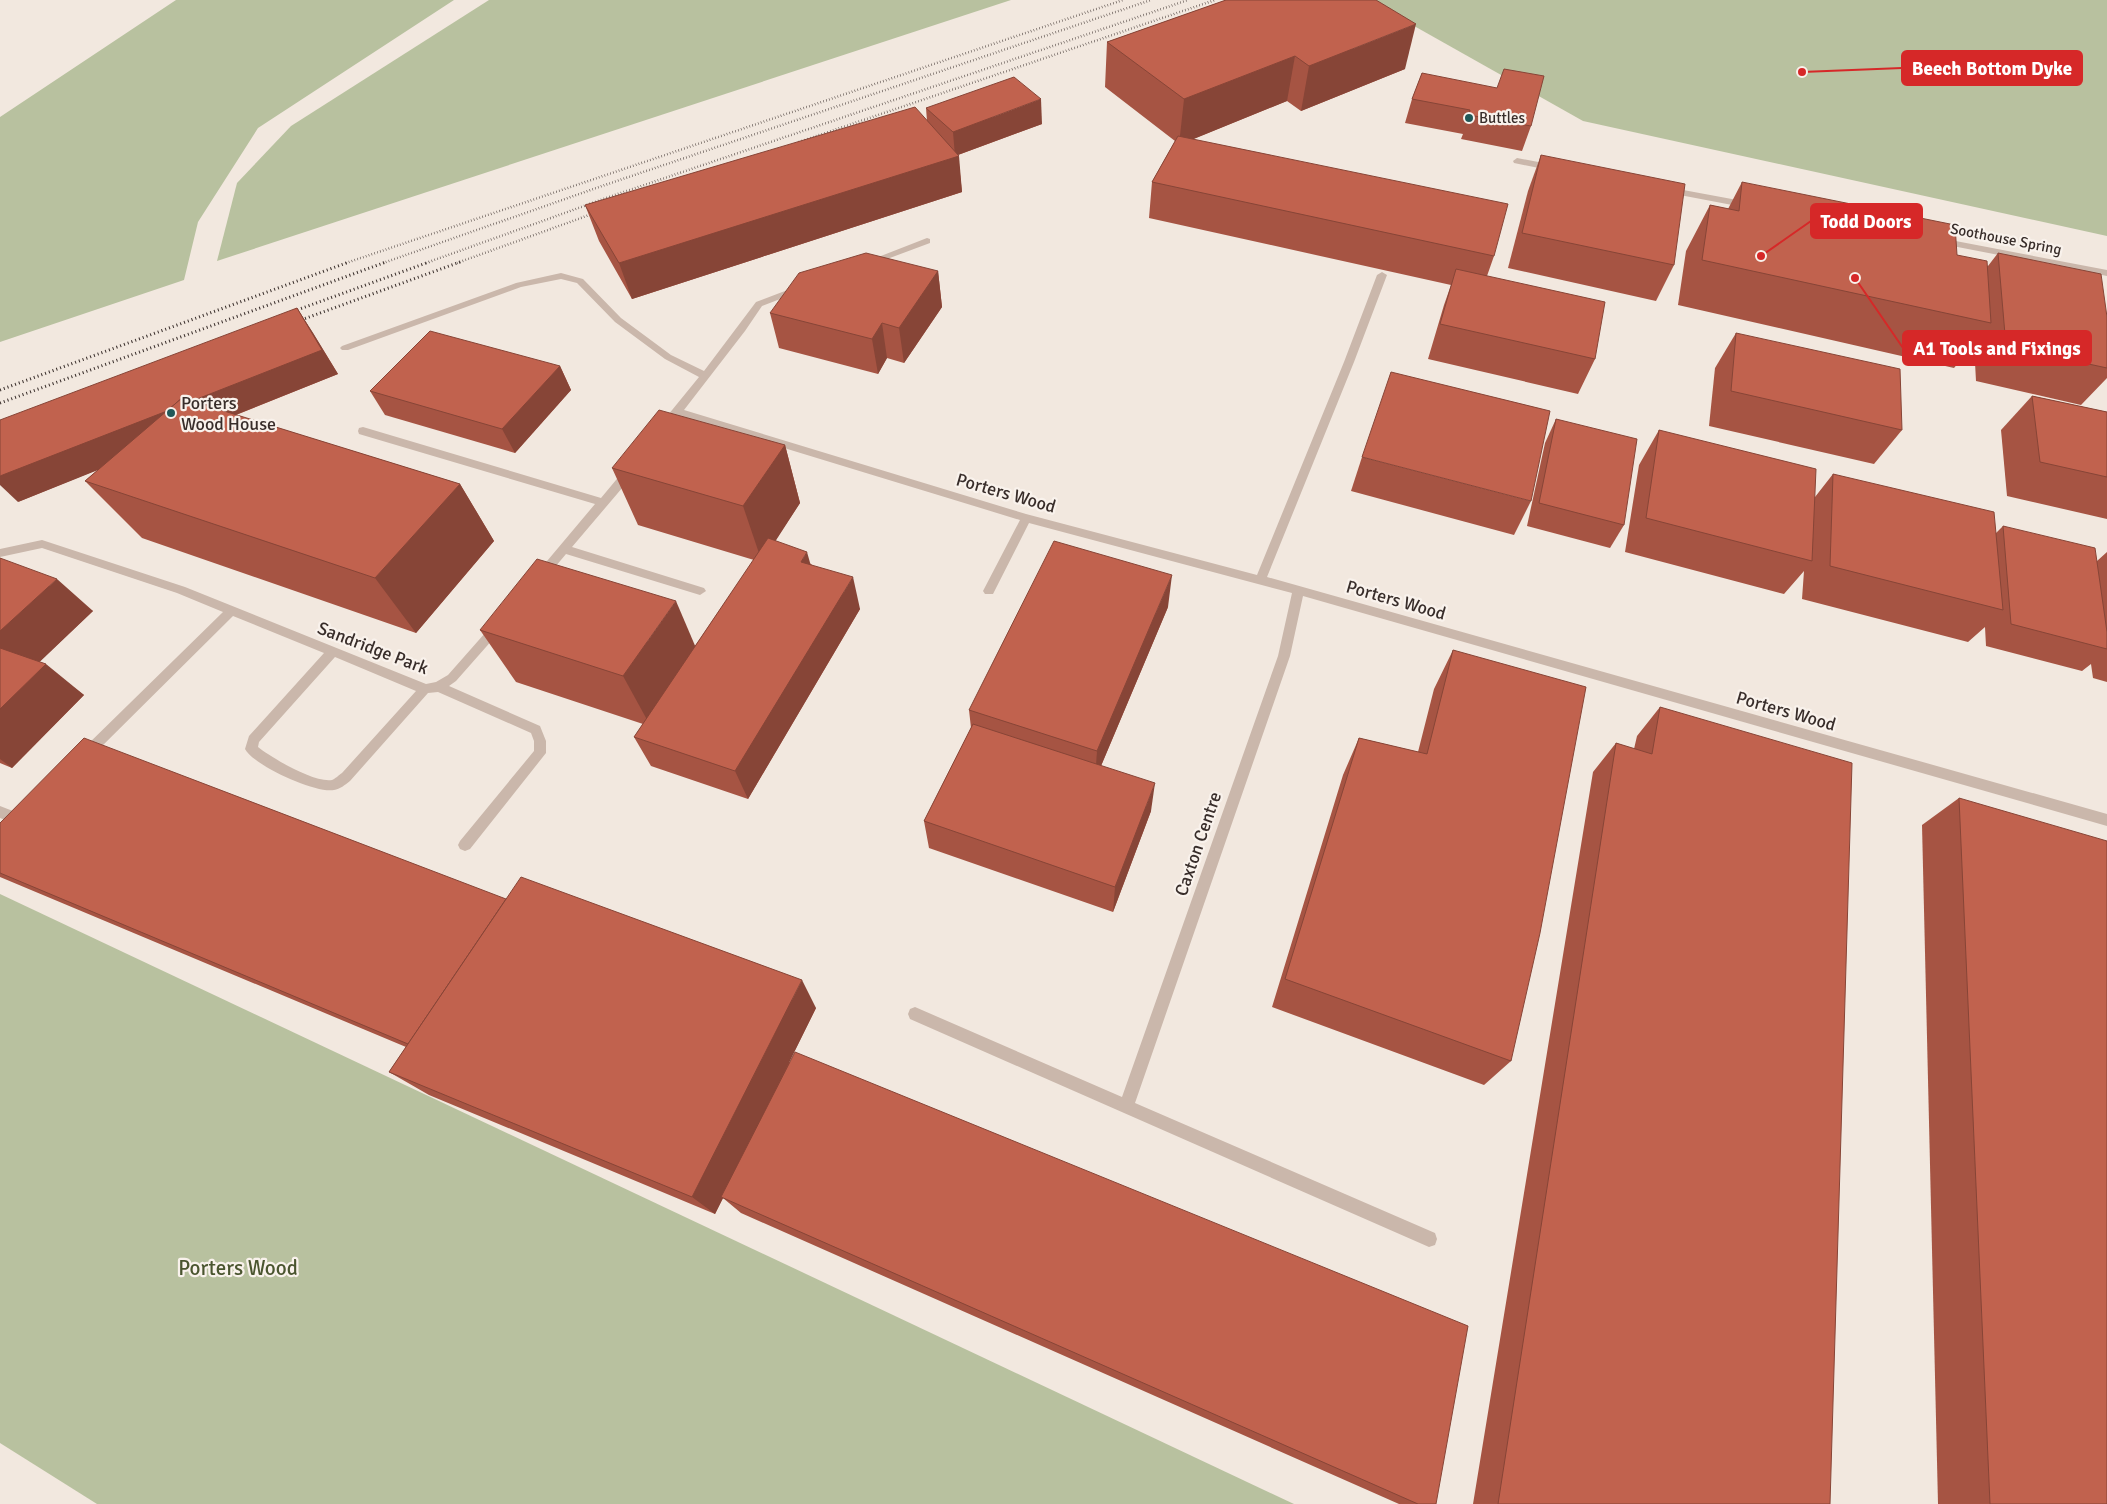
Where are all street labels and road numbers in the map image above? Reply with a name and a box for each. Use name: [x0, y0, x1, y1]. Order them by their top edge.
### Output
street label: Soothouse Spring: [1949, 219, 2063, 259]
street label: Porters Wood: [954, 468, 1058, 518]
street label: Porters Wood: [1344, 575, 1448, 625]
street label: Sandridge Park: [314, 617, 432, 679]
street label: Porters Wood: [1734, 686, 1838, 736]
street label: Caxton Centre: [1170, 789, 1226, 899]

